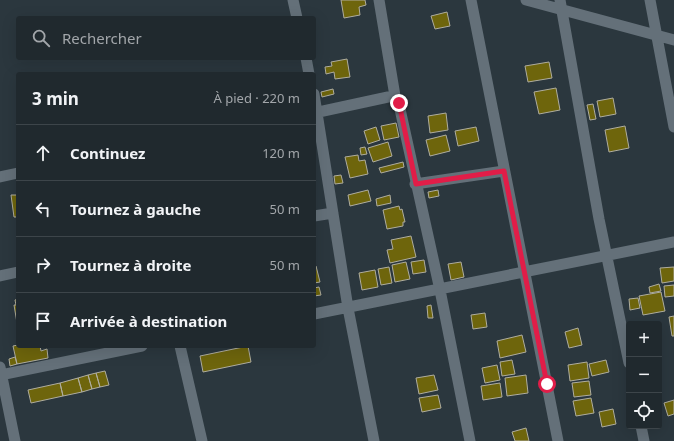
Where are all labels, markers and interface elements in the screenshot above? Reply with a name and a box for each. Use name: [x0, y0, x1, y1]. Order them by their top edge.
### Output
search box: [16, 16, 316, 60]
icon: search: [30, 27, 52, 49]
text: Rechercher: [62, 28, 142, 48]
text: 3 min: [32, 87, 79, 110]
text: À pied · 220 m: [214, 89, 300, 107]
route end: [390, 94, 408, 112]
icon: ahead: [32, 142, 54, 164]
text: Continuez: [70, 143, 145, 163]
text: 120 m: [262, 144, 300, 162]
icon: left: [32, 198, 54, 220]
text: Tournez à gauche: [70, 199, 201, 219]
text: 50 m: [270, 200, 300, 218]
icon: right: [32, 254, 54, 276]
text: Tournez à droite: [70, 255, 191, 275]
text: 50 m: [270, 256, 300, 274]
icon: arrive: [32, 310, 54, 332]
text: Arrivée à destination: [70, 311, 227, 331]
map controls: [626, 321, 662, 429]
button: +: [626, 321, 662, 357]
button: −: [626, 357, 662, 393]
route start: [538, 375, 556, 393]
button: locate: [626, 393, 662, 429]

